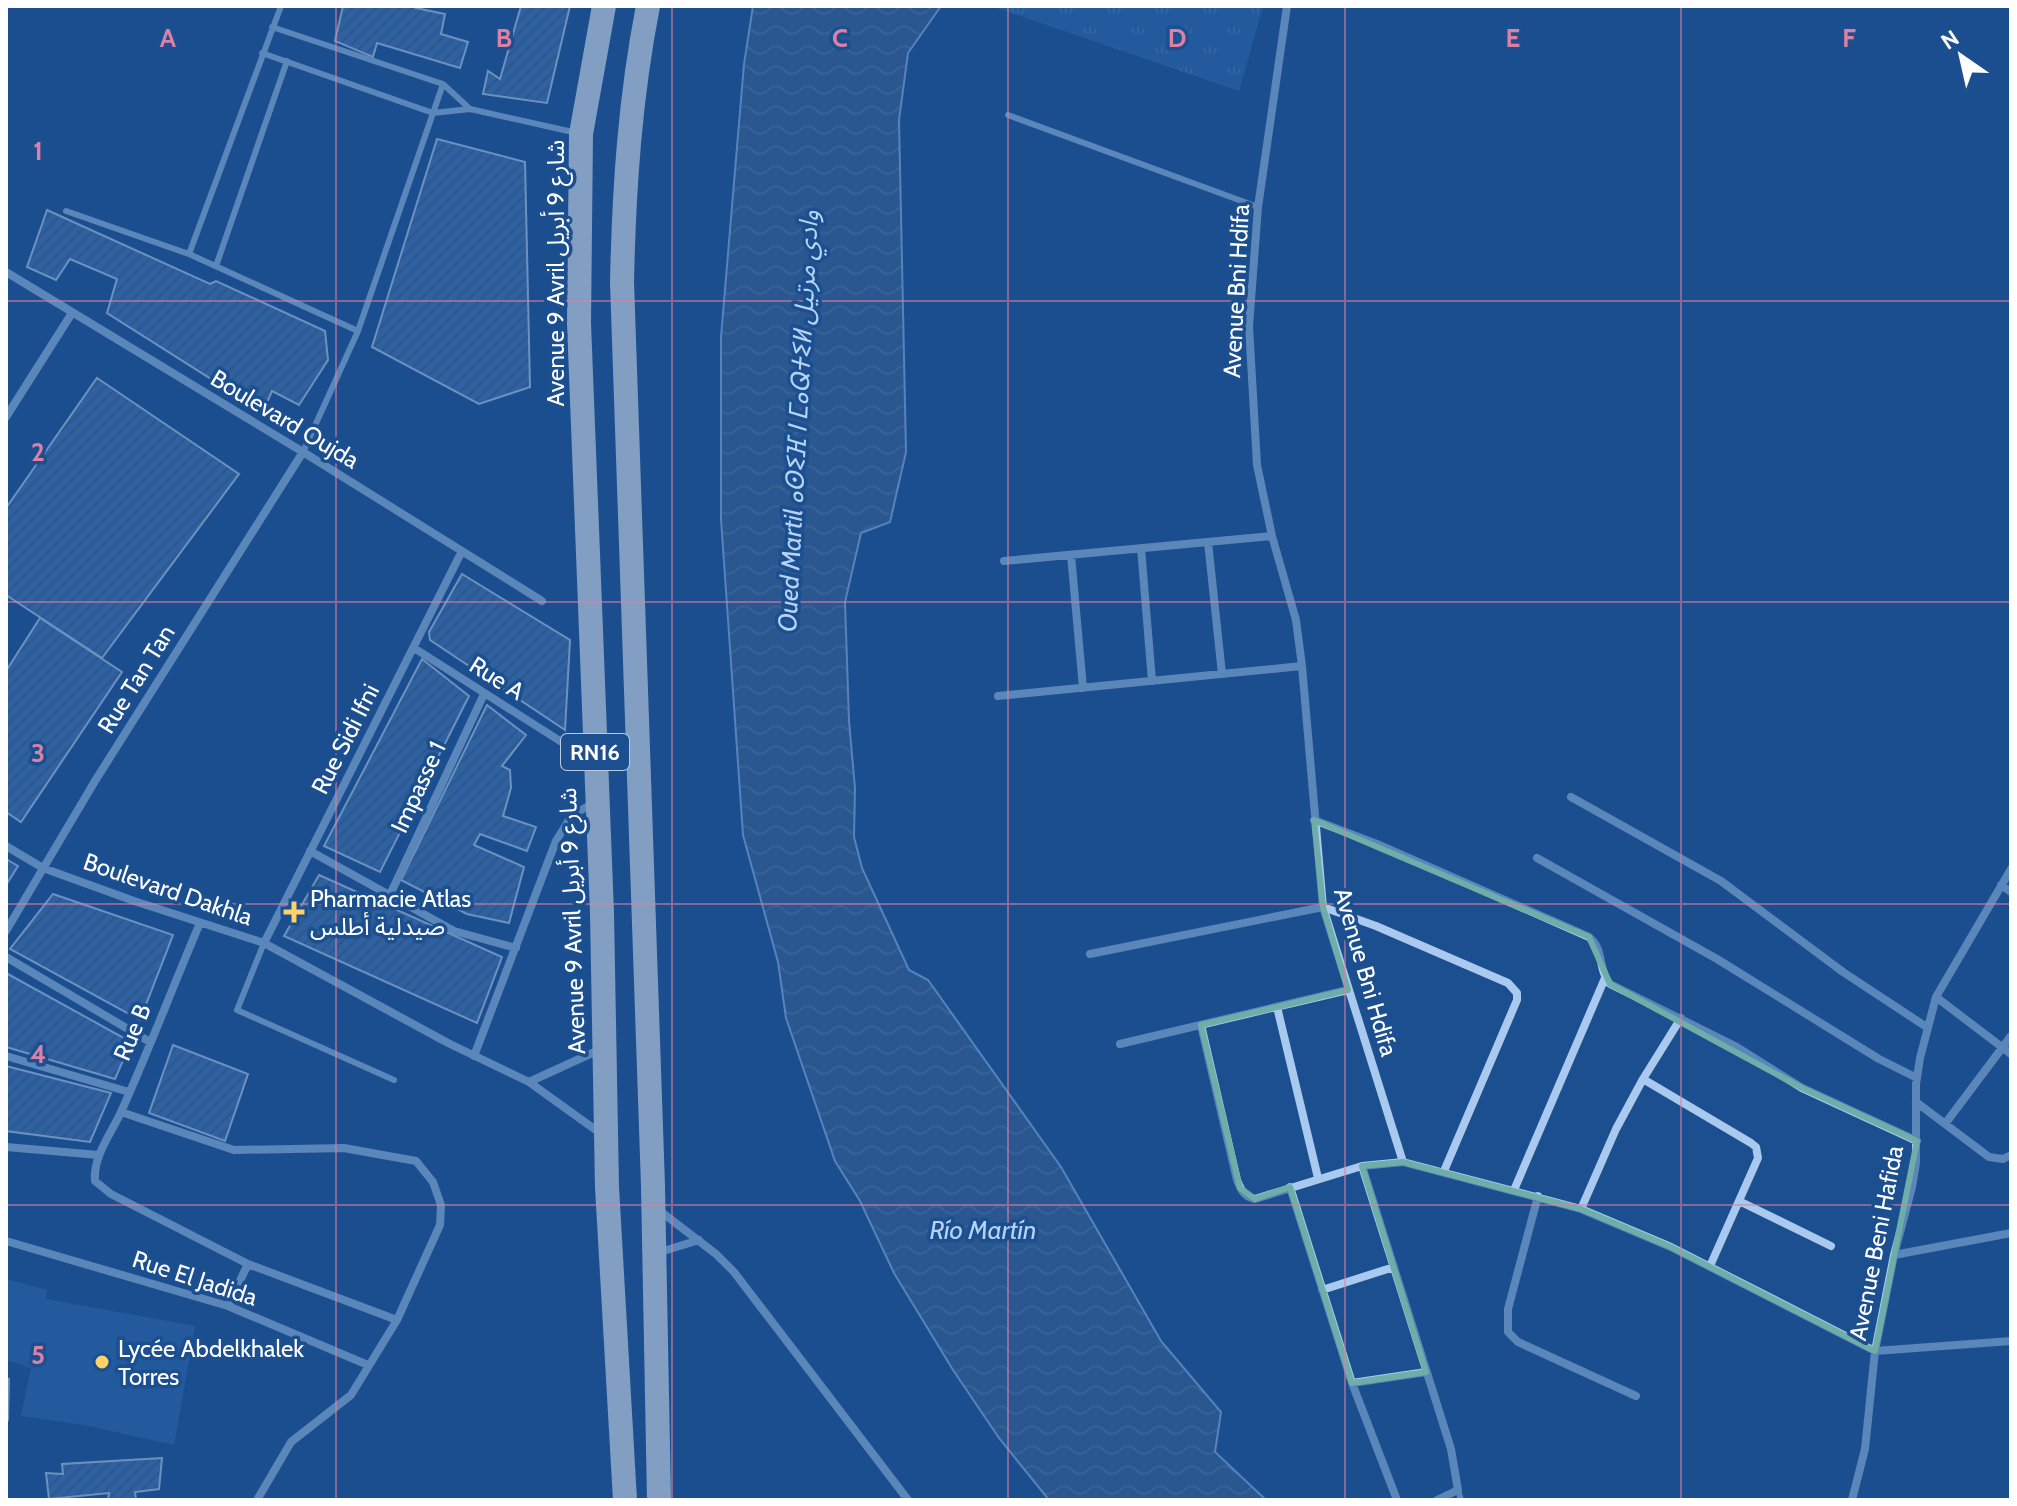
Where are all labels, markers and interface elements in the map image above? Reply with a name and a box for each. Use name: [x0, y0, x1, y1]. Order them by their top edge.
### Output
north arrow: [1921, 16, 2001, 96]
text: A: [160, 22, 177, 54]
text: B: [496, 22, 512, 54]
text: C: [832, 22, 848, 54]
text: D: [1168, 22, 1186, 54]
text: E: [1506, 22, 1520, 54]
text: F: [1842, 22, 1856, 54]
text: N: [1936, 24, 1964, 55]
text: 1: [33, 135, 43, 167]
street label: Avenue 9 Avril شارع 9 أبريل: [539, 140, 573, 406]
street label: Avenue Bni Hdifa: [1217, 203, 1255, 379]
water label: Oued Martil ⴰⵙⵉⴼ ⵏ ⵎⴰⵕⵜⵉⵍ وادي مرتيل: [771, 209, 829, 633]
street label: Boulevard Oujda: [206, 363, 365, 475]
text: 2: [31, 436, 45, 468]
street label: Rue Tan Tan: [91, 619, 181, 739]
street label: Rue A: [464, 650, 530, 706]
street label: Rue Sidi Ifni: [305, 679, 385, 799]
road number: RN16: [561, 734, 629, 770]
text: 3: [31, 737, 45, 769]
street label: Impasse 1: [384, 737, 452, 837]
street label: Avenue 9 Avril شارع 9 أبريل: [552, 787, 594, 1055]
street label: Boulevard Dakhla: [80, 847, 257, 932]
place label: Pharmacie Atlas صيدلية أطلس: [310, 884, 471, 941]
street label: Avenue Bni Hdifa: [1328, 884, 1404, 1060]
marker: Pharmacie Atlas صيدلية أطلس: [285, 903, 303, 921]
street label: Rue B: [107, 999, 157, 1065]
text: 4: [30, 1038, 46, 1070]
street label: Avenue Beni Hafida: [1843, 1143, 1909, 1343]
water label: Río Martín: [930, 1214, 1036, 1246]
street label: Rue El Jadida: [129, 1244, 261, 1312]
place label: Lycée Abdelkhalek Torres: [118, 1334, 304, 1391]
text: 5: [31, 1339, 45, 1371]
marker: Lycée Abdelkhalek Torres: [93, 1353, 111, 1371]

